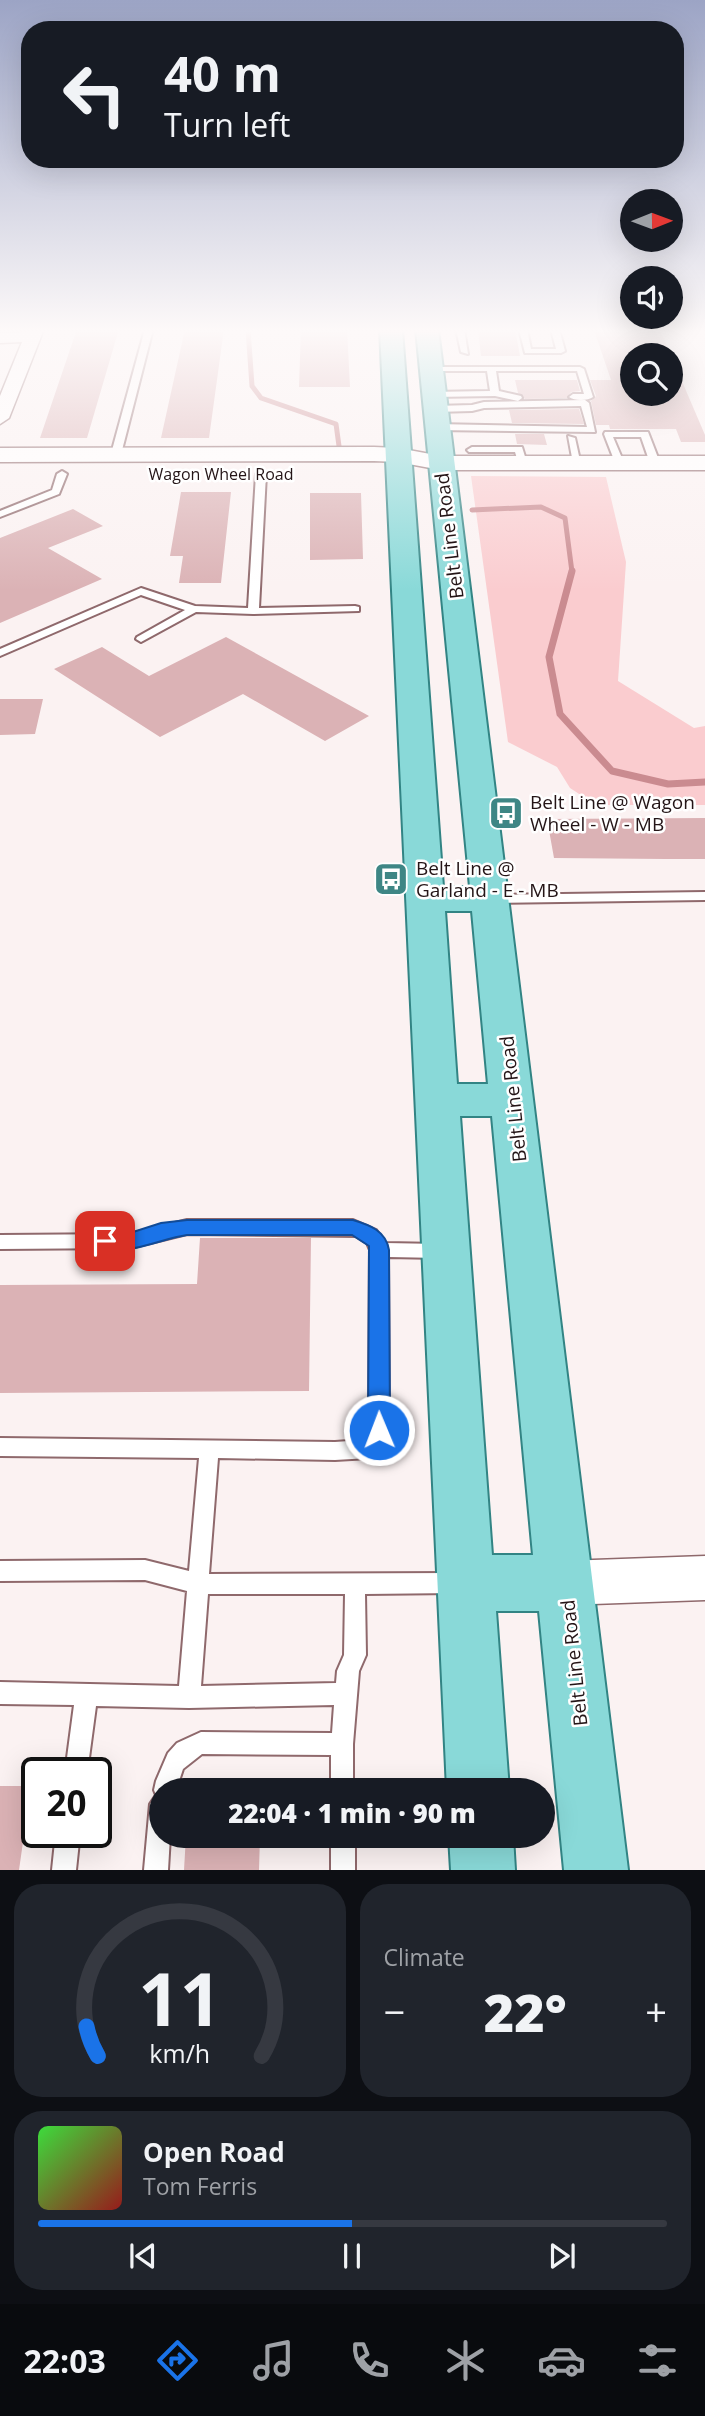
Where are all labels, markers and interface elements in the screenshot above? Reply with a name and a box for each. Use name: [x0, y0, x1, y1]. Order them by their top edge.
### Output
text: 40 m: [164, 40, 281, 106]
icon: left: [49, 49, 140, 140]
text: Turn left: [164, 103, 290, 146]
north arrow: [620, 189, 682, 252]
map controls: [620, 189, 683, 406]
button: sound: [620, 266, 683, 329]
button: search: [620, 343, 683, 406]
street label: Wagon Wheel Road: [149, 463, 293, 485]
street label: Belt Line Road: [428, 472, 470, 600]
place label: Belt Line @ Wagon Wheel - W - MB: [530, 789, 695, 837]
bus stop icon: Belt Line @ Wagon Wheel - W - MB: [487, 794, 525, 832]
place label: Belt Line @ Garland - E - MB: [416, 855, 559, 903]
bus stop icon: Belt Line @ Garland - E - MB: [372, 860, 410, 898]
street label: Belt Line Road: [493, 1035, 533, 1163]
pin: [75, 1211, 135, 1271]
icon: arrive: [86, 1222, 124, 1260]
position arrow: [342, 1393, 416, 1467]
street label: Belt Line Road: [554, 1599, 594, 1727]
speed limit sign: 20: [21, 1757, 112, 1848]
text: 22:04 · 1 min · 90 m: [228, 1795, 476, 1831]
text: Climate: [384, 1941, 465, 1973]
text: 11: [138, 1949, 221, 2048]
text: 22°: [484, 1976, 567, 2047]
text: −: [384, 1985, 405, 2037]
text: +: [645, 1985, 667, 2037]
text: km/h: [149, 2036, 210, 2070]
text: Open Road: [143, 2134, 285, 2170]
text: Tom Ferris: [143, 2170, 257, 2202]
icon: previous: [124, 2237, 162, 2275]
icon: pause: [333, 2237, 371, 2275]
icon: next: [543, 2237, 581, 2275]
icon: directions: [153, 2336, 202, 2385]
icon: music: [249, 2336, 298, 2385]
icon: phone: [345, 2336, 394, 2385]
icon: climate: [441, 2336, 490, 2385]
icon: car: [537, 2336, 586, 2385]
icon: filters: [633, 2336, 682, 2385]
text: 22:03: [23, 2339, 106, 2382]

